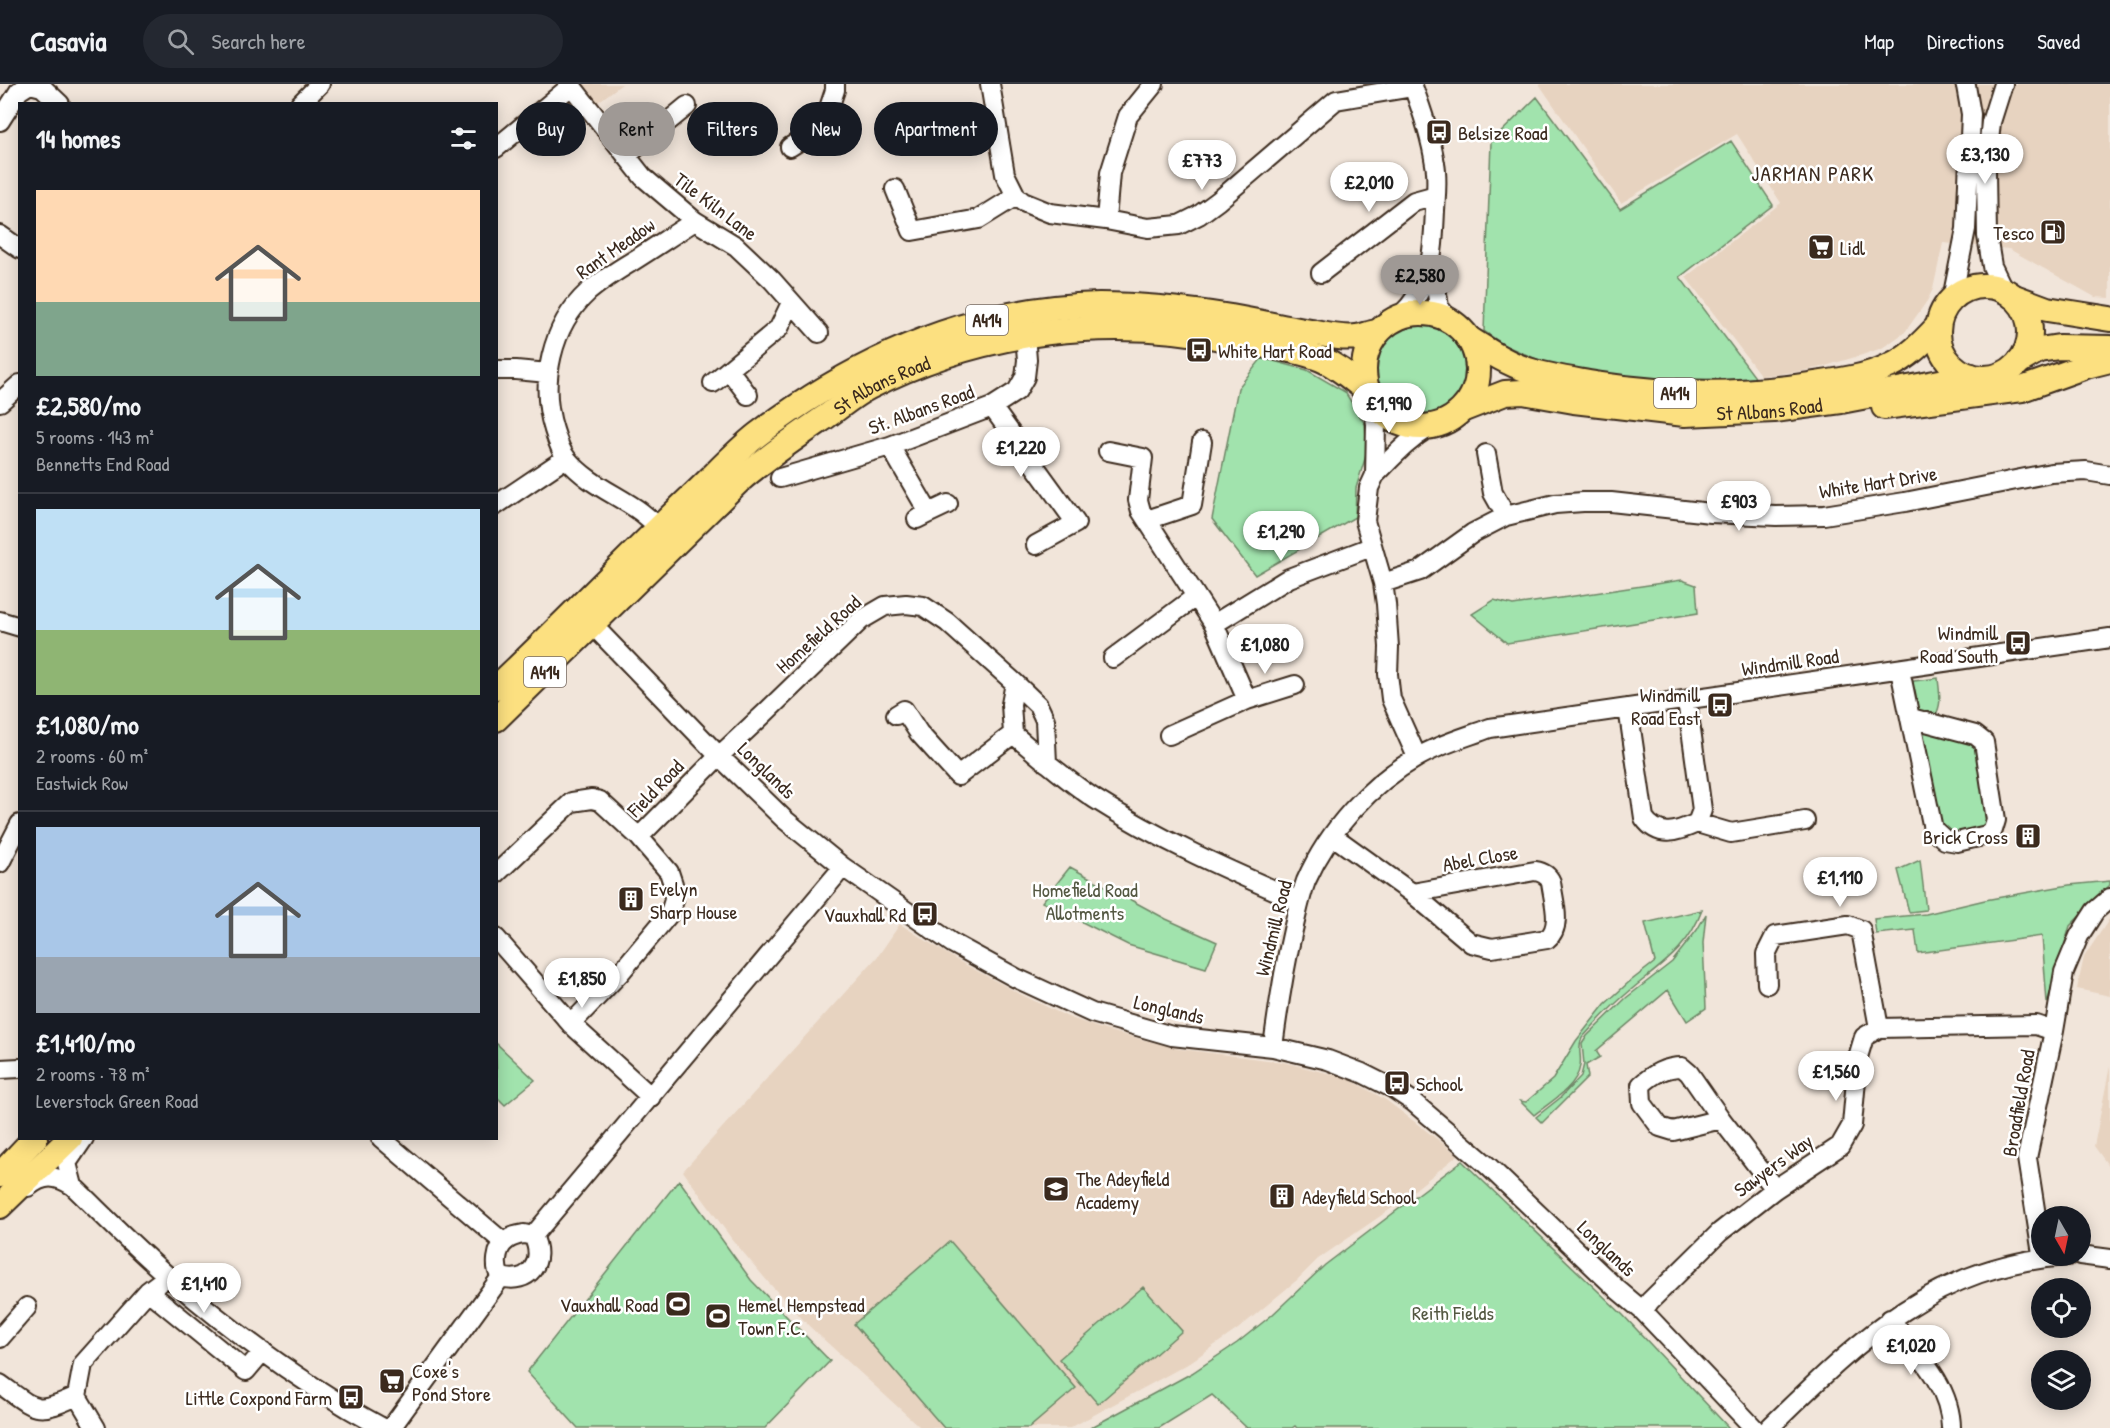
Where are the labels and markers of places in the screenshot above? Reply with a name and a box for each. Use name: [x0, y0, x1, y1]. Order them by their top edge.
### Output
bus stop icon: Belsize Road: [1424, 117, 1454, 147]
place label: Belsize Road: [1458, 119, 1548, 146]
pin: £3,130: [1936, 134, 2034, 185]
pin: £773: [1166, 140, 1238, 191]
pin: £2,010: [1320, 162, 1418, 213]
fuel station icon: Tesco: [2038, 217, 2068, 247]
place label: Tesco: [1993, 219, 2034, 246]
supermarket icon: Lidl: [1806, 232, 1836, 262]
place label: Lidl: [1840, 234, 1866, 261]
pin: £2,580: [1371, 255, 1469, 306]
bus stop icon: White Hart Road: [1184, 335, 1214, 365]
place label: White Hart Road: [1218, 337, 1332, 364]
pin: £1,990: [1340, 383, 1438, 434]
pin: £1,220: [972, 427, 1070, 478]
pin: £903: [1703, 481, 1775, 532]
pin: £1,290: [1232, 511, 1330, 562]
place label: Windmill Road South: [1920, 619, 1998, 669]
pin: £1,080: [1216, 624, 1314, 675]
bus stop icon: Windmill Road South: [2003, 628, 2033, 658]
place label: Windmill Road East: [1631, 681, 1701, 731]
bus stop icon: Windmill Road East: [1705, 690, 1735, 720]
building icon: Brick Cross: [2013, 821, 2043, 851]
place label: Brick Cross: [1923, 823, 2008, 850]
pin: £1,110: [1791, 857, 1889, 908]
place label: Evelyn Sharp House: [650, 875, 737, 925]
building icon: Evelyn Sharp House: [616, 884, 646, 914]
bus stop icon: Vauxhall Rd: [910, 899, 940, 929]
place label: Vauxhall Rd: [824, 901, 906, 928]
pin: £1,850: [533, 958, 631, 1009]
pin: £1,560: [1787, 1051, 1885, 1102]
bus stop icon: School: [1382, 1068, 1412, 1098]
place label: School: [1416, 1070, 1463, 1097]
place label: The Adeyfield Academy: [1076, 1165, 1170, 1215]
school or university icon: The Adeyfield Academy: [1041, 1174, 1071, 1204]
building icon: Adeyfield School: [1267, 1181, 1297, 1211]
place label: Adeyfield School: [1302, 1183, 1417, 1210]
pin: £1,410: [155, 1263, 253, 1314]
sports icon: Vauxhall Road: [663, 1289, 693, 1319]
place label: Vauxhall Road: [560, 1291, 658, 1318]
place label: Hemel Hempstead Town F.C.: [738, 1291, 865, 1341]
sports icon: Hemel Hempstead Town F.C.: [703, 1301, 733, 1331]
pin: £1,020: [1862, 1325, 1960, 1376]
place label: Coxe's Pond Store: [412, 1357, 491, 1407]
supermarket icon: Coxe's Pond Store: [377, 1366, 407, 1396]
bus stop icon: Little Coxpond Farm: [336, 1382, 366, 1412]
place label: Little Coxpond Farm: [186, 1384, 332, 1411]

